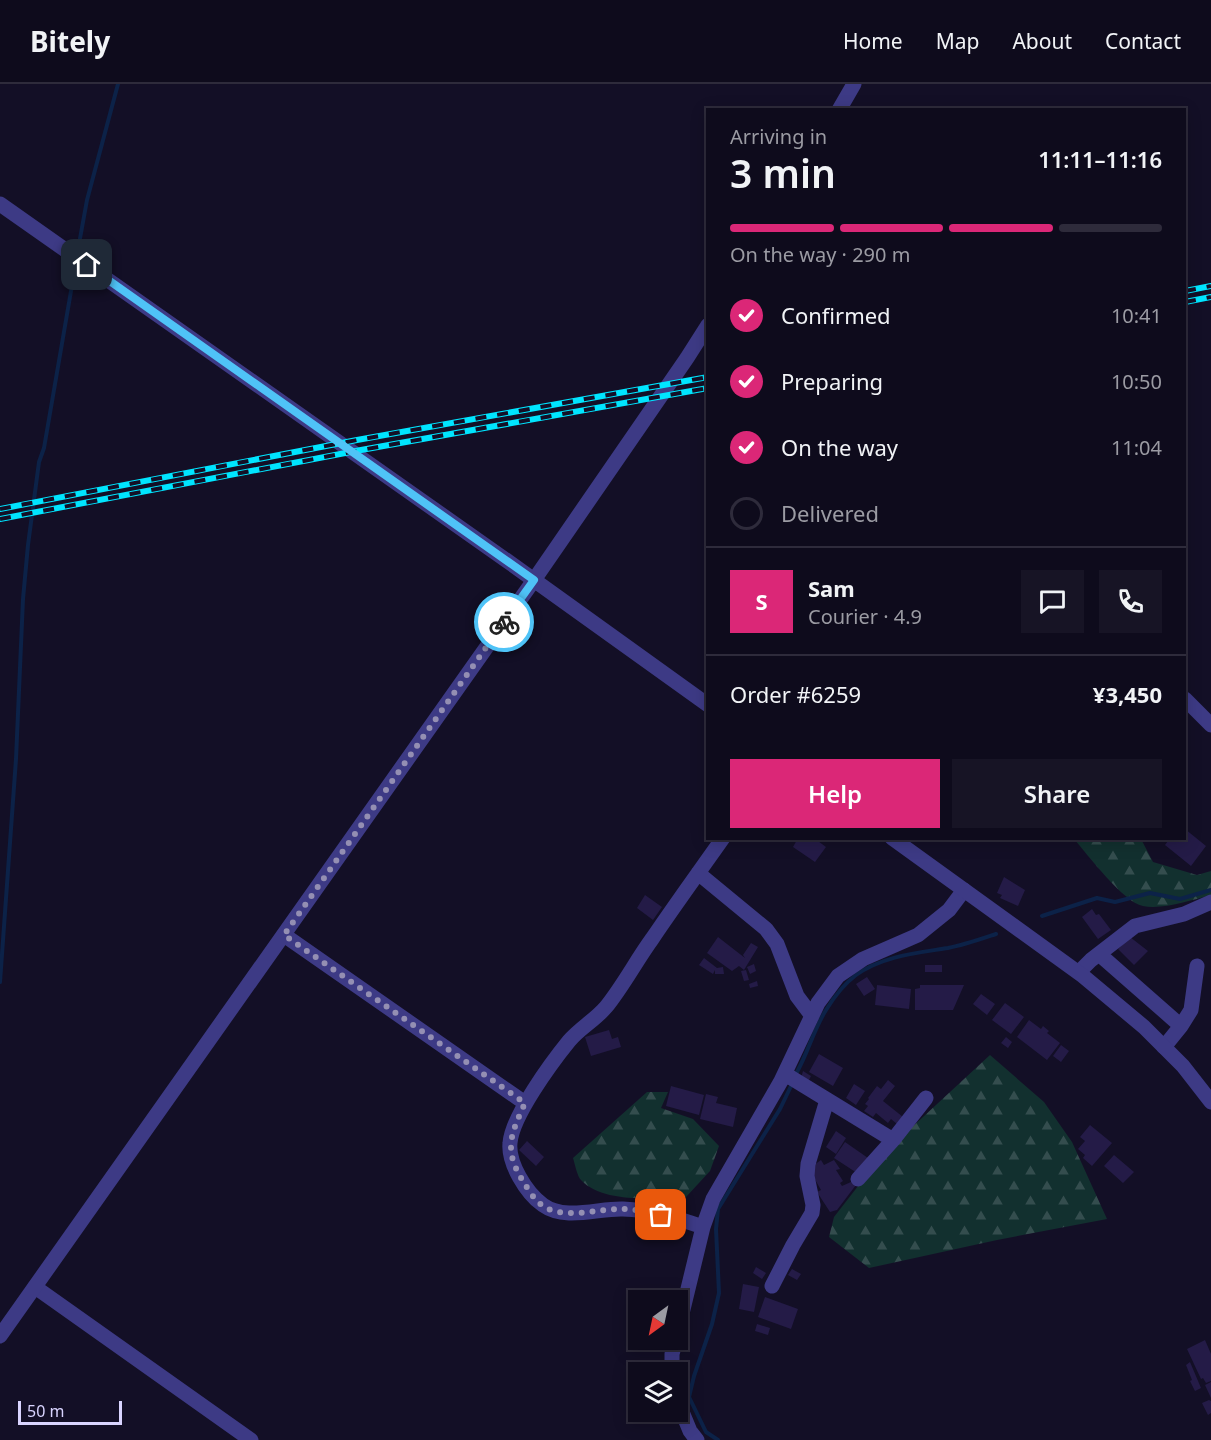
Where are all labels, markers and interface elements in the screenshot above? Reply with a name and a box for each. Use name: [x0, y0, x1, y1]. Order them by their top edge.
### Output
text: Bitely: [30, 22, 110, 60]
text: Home: [843, 27, 903, 55]
text: Map: [936, 27, 979, 55]
text: About: [1012, 27, 1072, 55]
text: Contact: [1105, 27, 1181, 55]
text: Arriving in: [730, 123, 827, 150]
text: 11:11–11:16: [1038, 144, 1162, 174]
text: 3 min: [730, 146, 836, 199]
pin: [61, 239, 112, 290]
text: On the way · 290 m: [730, 241, 910, 268]
icon: home: [70, 248, 103, 281]
icon: check: [730, 299, 763, 332]
text: Confirmed: [781, 300, 891, 330]
text: 10:41: [1111, 302, 1162, 329]
icon: check: [730, 365, 763, 398]
text: Preparing: [781, 366, 883, 396]
text: 10:50: [1111, 368, 1162, 395]
icon: check: [730, 431, 763, 464]
text: On the way: [781, 432, 898, 462]
text: 11:04: [1111, 434, 1162, 461]
text: Delivered: [781, 498, 879, 528]
button: chat: [1021, 570, 1084, 633]
button: phone: [1099, 570, 1162, 633]
text: Sam: [808, 573, 855, 603]
text: S: [755, 586, 768, 616]
courier: [474, 592, 534, 652]
text: Courier · 4.9: [808, 603, 922, 630]
icon: bike: [488, 606, 521, 639]
text: Order #6259: [730, 679, 861, 709]
text: ¥3,450: [1093, 679, 1162, 709]
button: Help: [730, 759, 940, 828]
button: Share: [952, 759, 1162, 828]
pin: [635, 1189, 686, 1240]
icon: bag: [644, 1198, 677, 1231]
north arrow: [628, 1290, 688, 1350]
map controls: [628, 1290, 688, 1422]
button: layers: [628, 1362, 688, 1422]
scale bar: [18, 1398, 122, 1426]
text: 50 m: [27, 1400, 64, 1422]

